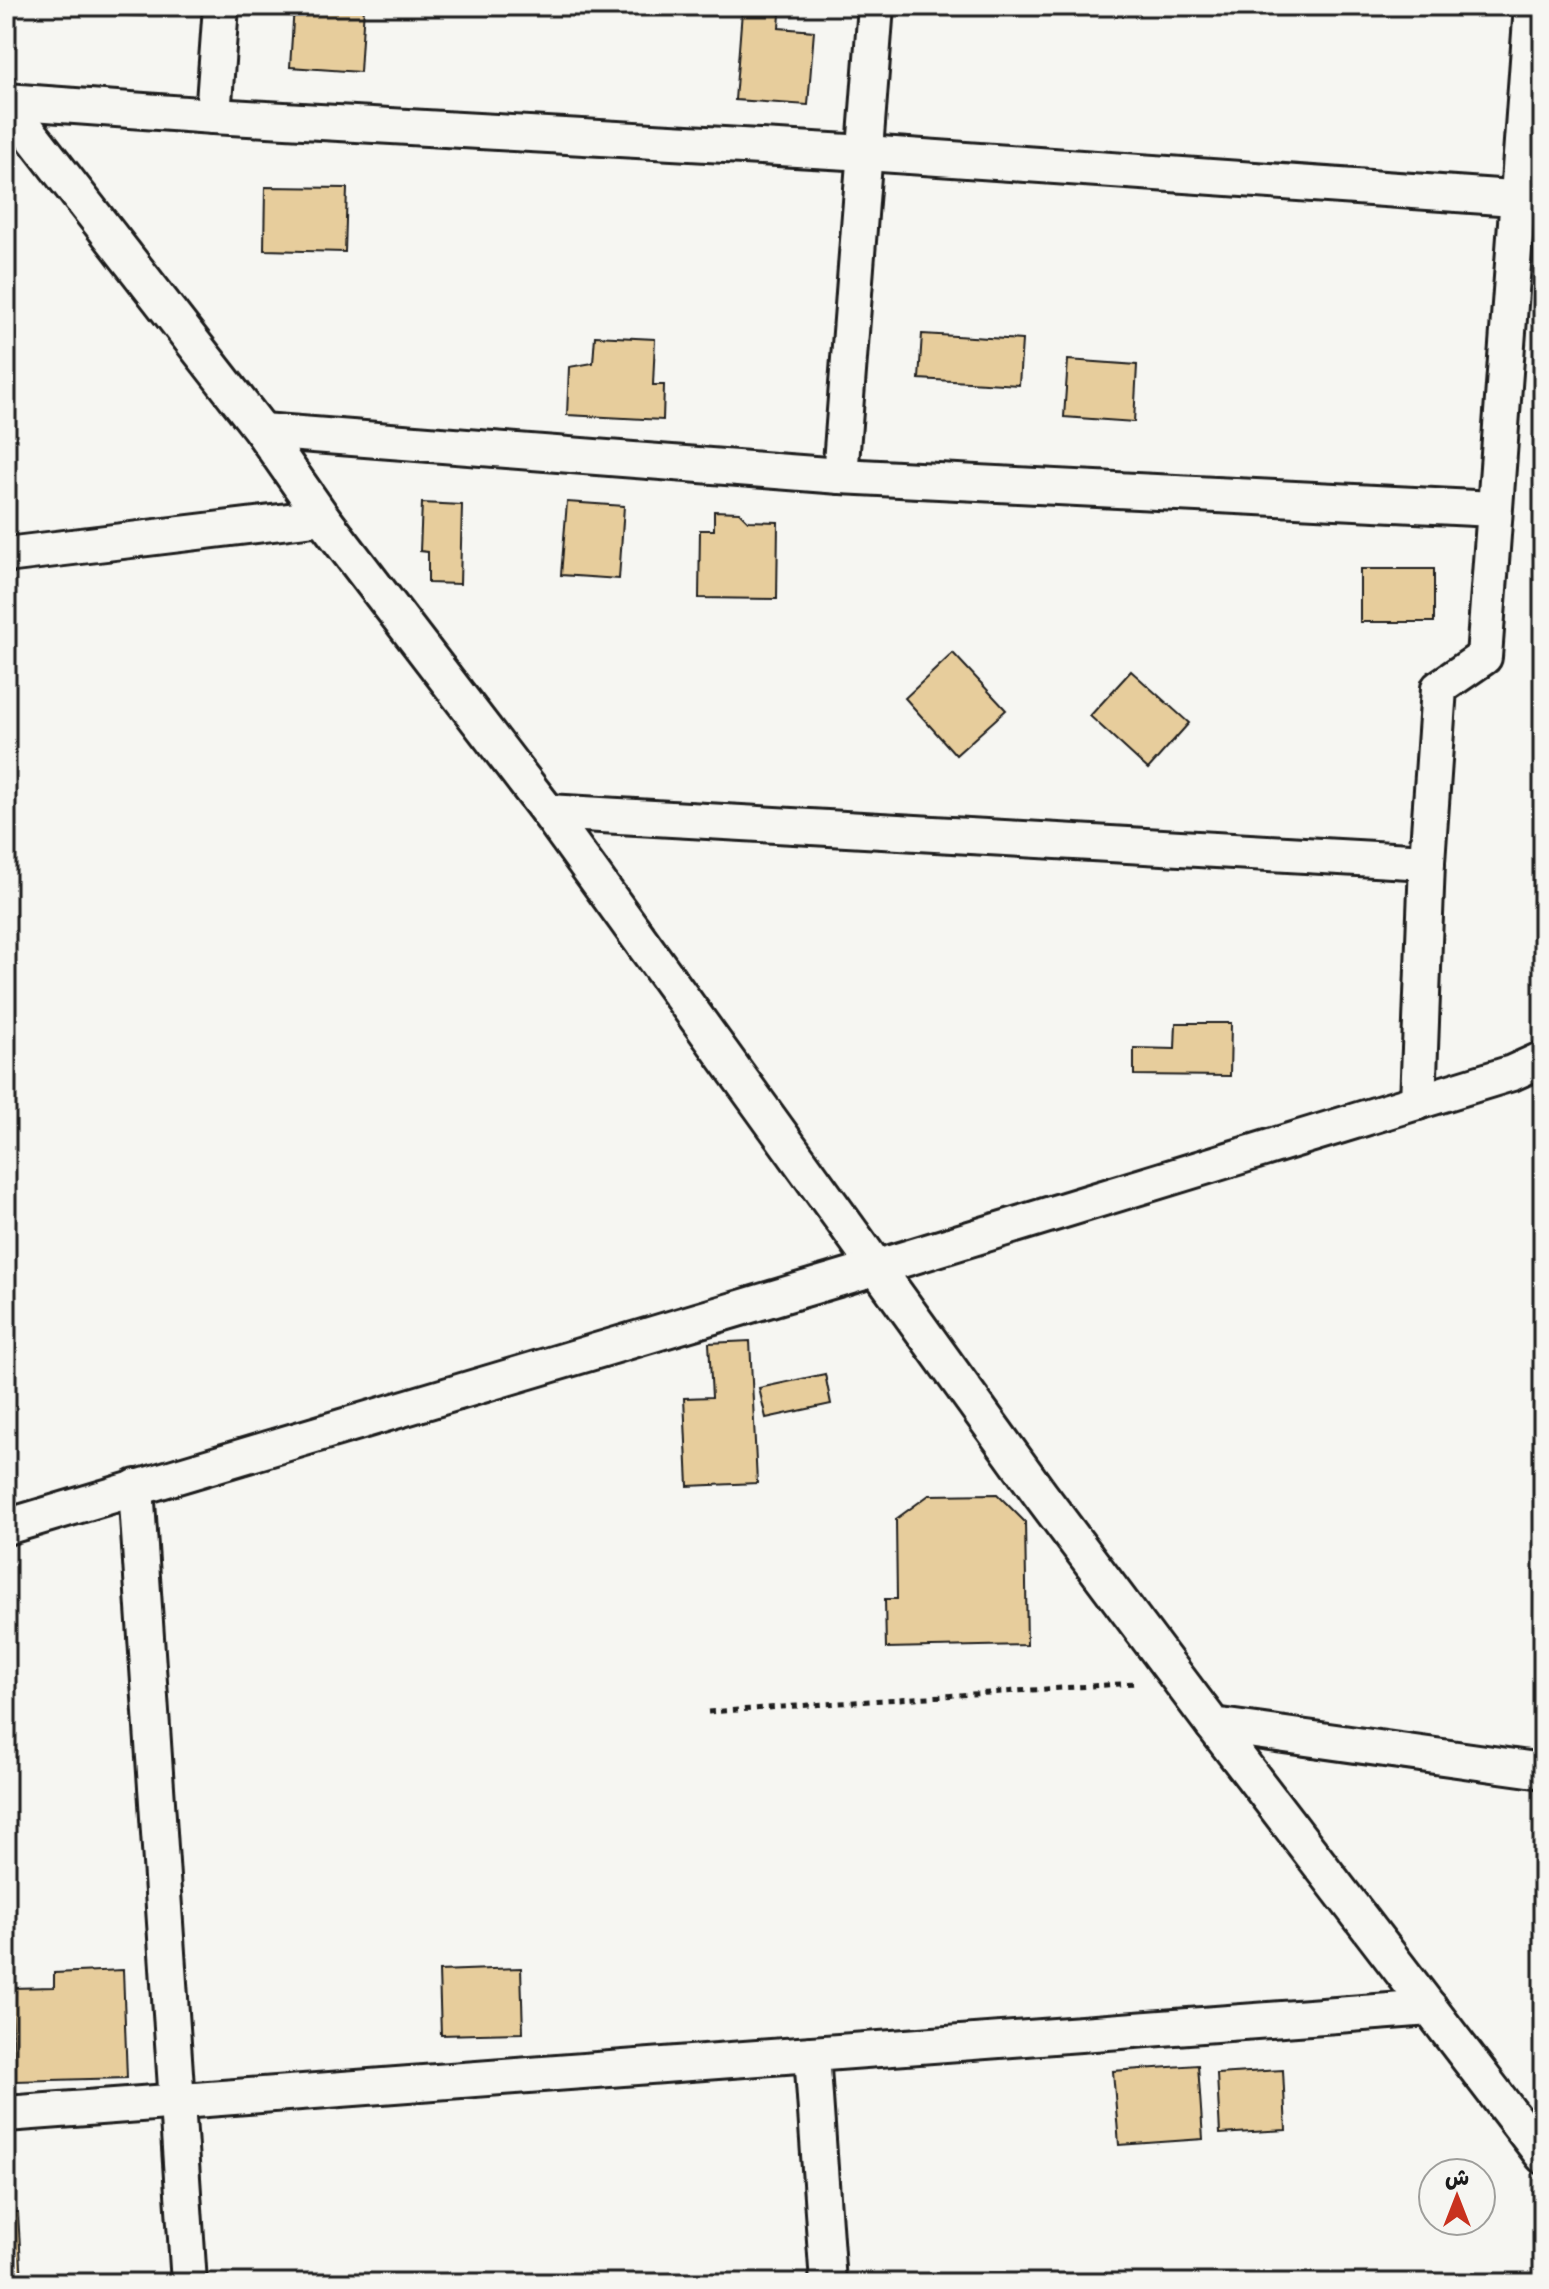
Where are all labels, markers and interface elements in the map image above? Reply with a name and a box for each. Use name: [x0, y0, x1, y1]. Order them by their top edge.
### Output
north arrow: [1417, 2157, 1497, 2237]
text: ش: [1445, 2162, 1469, 2191]

